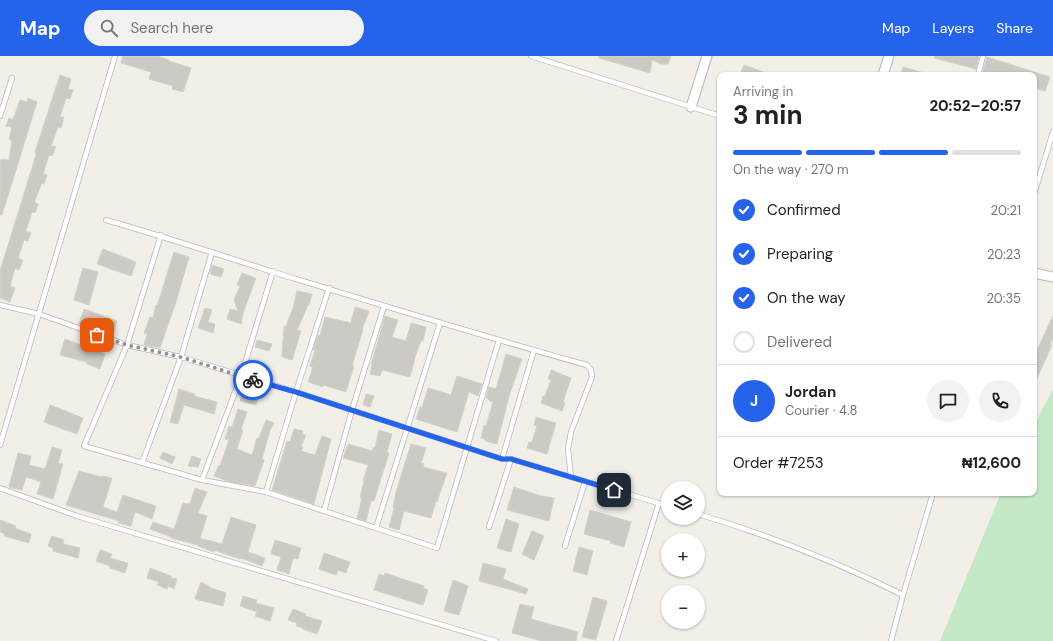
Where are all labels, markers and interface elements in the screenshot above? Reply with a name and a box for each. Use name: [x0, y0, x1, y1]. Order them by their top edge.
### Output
search box: [84, 10, 364, 46]
text: Map: [20, 16, 60, 41]
icon: search: [98, 17, 120, 39]
text: Search here: [130, 18, 213, 38]
text: Map: [882, 19, 910, 37]
text: Layers: [932, 19, 974, 37]
text: Share: [996, 19, 1033, 37]
text: Arriving in: [733, 83, 793, 100]
text: 20:52–20:57: [929, 96, 1021, 116]
text: 3 min: [733, 98, 802, 132]
text: On the way · 270 m: [733, 161, 849, 178]
icon: check: [733, 199, 755, 221]
text: Confirmed: [767, 200, 841, 220]
text: 20:21: [991, 202, 1021, 219]
icon: check: [733, 243, 755, 265]
text: Preparing: [767, 244, 833, 264]
text: 20:23: [987, 246, 1021, 263]
icon: check: [733, 287, 755, 309]
text: On the way: [767, 288, 846, 308]
text: 20:35: [987, 290, 1021, 307]
pin: [80, 318, 114, 352]
icon: bag: [86, 324, 108, 346]
text: Delivered: [767, 332, 832, 352]
courier: [233, 360, 273, 400]
icon: bike: [242, 369, 264, 391]
button: chat: [927, 380, 969, 422]
button: phone: [979, 380, 1021, 422]
text: Jordan: [785, 382, 836, 402]
text: J: [750, 391, 758, 411]
text: Courier · 4.8: [785, 402, 857, 419]
text: Order #7253: [733, 453, 824, 473]
text: ₦12,600: [962, 453, 1021, 473]
pin: [597, 473, 631, 507]
icon: home: [603, 479, 625, 501]
map controls: [661, 481, 705, 629]
button: layers: [661, 481, 705, 525]
button: +: [661, 533, 705, 577]
button: −: [661, 585, 705, 629]

